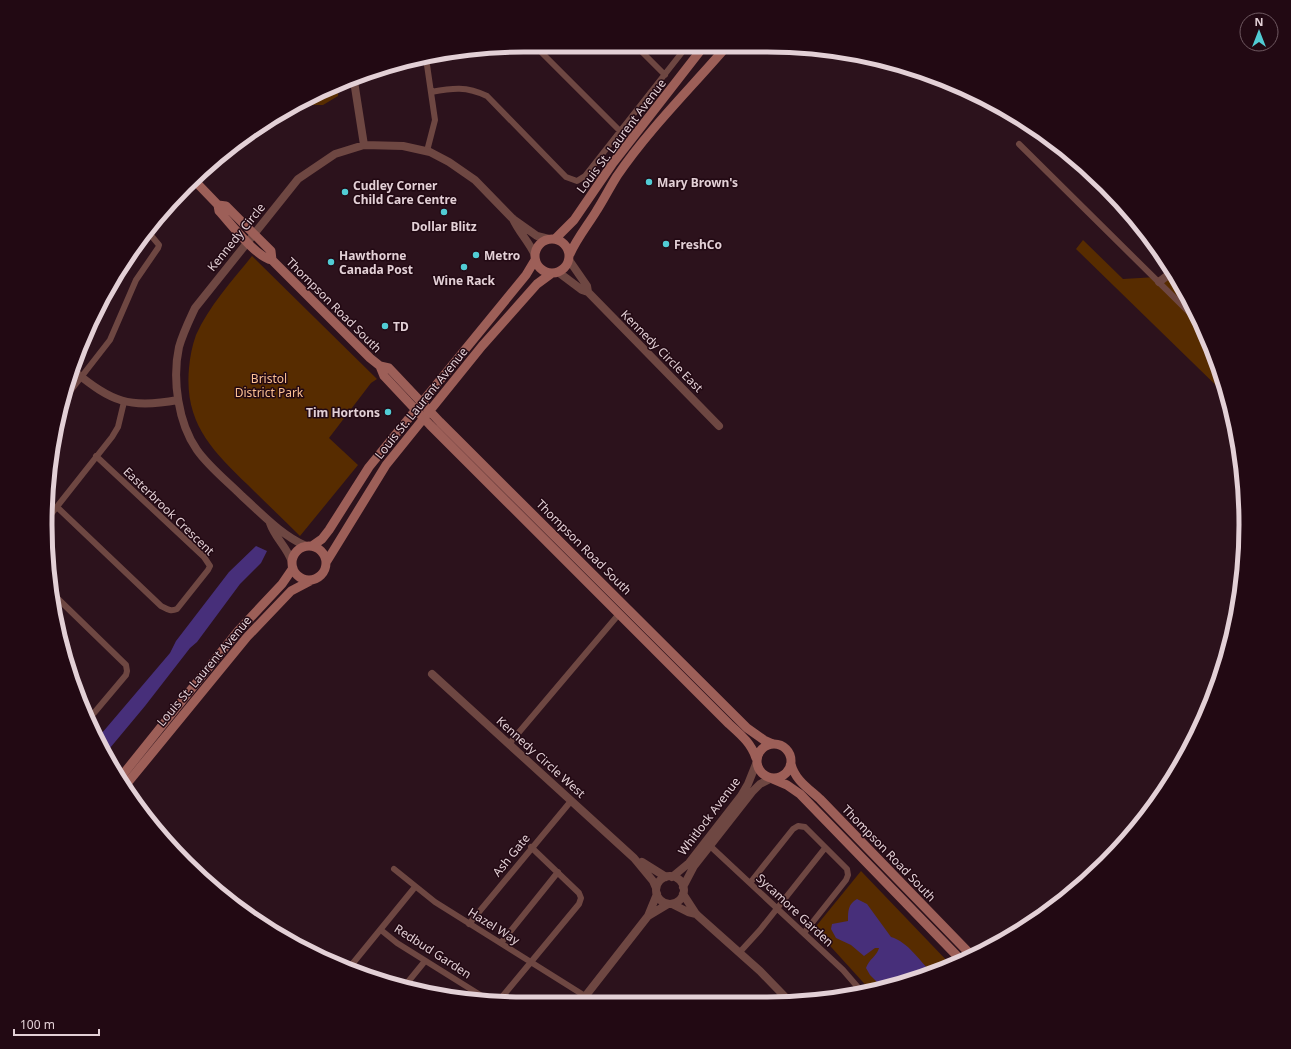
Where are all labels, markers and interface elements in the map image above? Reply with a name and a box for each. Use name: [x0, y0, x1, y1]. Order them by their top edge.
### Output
north arrow: [1239, 12, 1279, 52]
text: N: [1255, 14, 1263, 29]
street label: Louis St. Laurent Avenue: [572, 75, 670, 197]
place label: Mary Brown's: [657, 174, 738, 191]
place label: Cudley Corner Child Care Centre: [353, 177, 457, 208]
marker: Mary Brown's: [644, 177, 654, 187]
marker: Cudley Corner Child Care Centre: [340, 187, 350, 197]
street label: Kennedy Circle: [203, 199, 269, 275]
marker: Dollar Blitz: [439, 207, 449, 217]
place label: Dollar Blitz: [411, 218, 477, 235]
place label: FreshCo: [674, 236, 722, 253]
marker: FreshCo: [661, 239, 671, 249]
place label: Hawthorne Canada Post: [339, 247, 413, 278]
place label: Metro: [484, 247, 520, 264]
marker: Metro: [471, 250, 481, 260]
street label: Thompson Road South: [283, 254, 385, 356]
marker: Hawthorne Canada Post: [326, 257, 336, 267]
marker: Wine Rack: [459, 262, 469, 272]
place label: Wine Rack: [433, 272, 496, 289]
street label: Kennedy Circle East: [617, 306, 707, 396]
place label: TD: [393, 318, 409, 335]
marker: TD: [380, 321, 390, 331]
street label: Louis St. Laurent Avenue: [371, 343, 472, 462]
park label: Bristol District Park: [235, 370, 304, 401]
place label: Tim Hortons: [306, 404, 380, 421]
marker: Tim Hortons: [383, 407, 393, 417]
street label: Easterbrook Crescent: [120, 463, 219, 559]
street label: Thompson Road South: [533, 496, 635, 598]
street label: Louis St. Laurent Avenue: [153, 612, 255, 730]
street label: Kennedy Circle West: [493, 712, 590, 802]
street label: Whitlock Avenue: [674, 773, 744, 859]
street label: Thompson Road South: [838, 801, 940, 905]
street label: Ash Gate: [488, 830, 534, 880]
street label: Sycamore Garden: [753, 870, 837, 950]
street label: Hazel Way: [465, 903, 524, 949]
street label: Redbud Garden: [391, 920, 475, 982]
scale bar: [14, 1011, 99, 1037]
text: 100 m: [20, 1016, 55, 1033]

